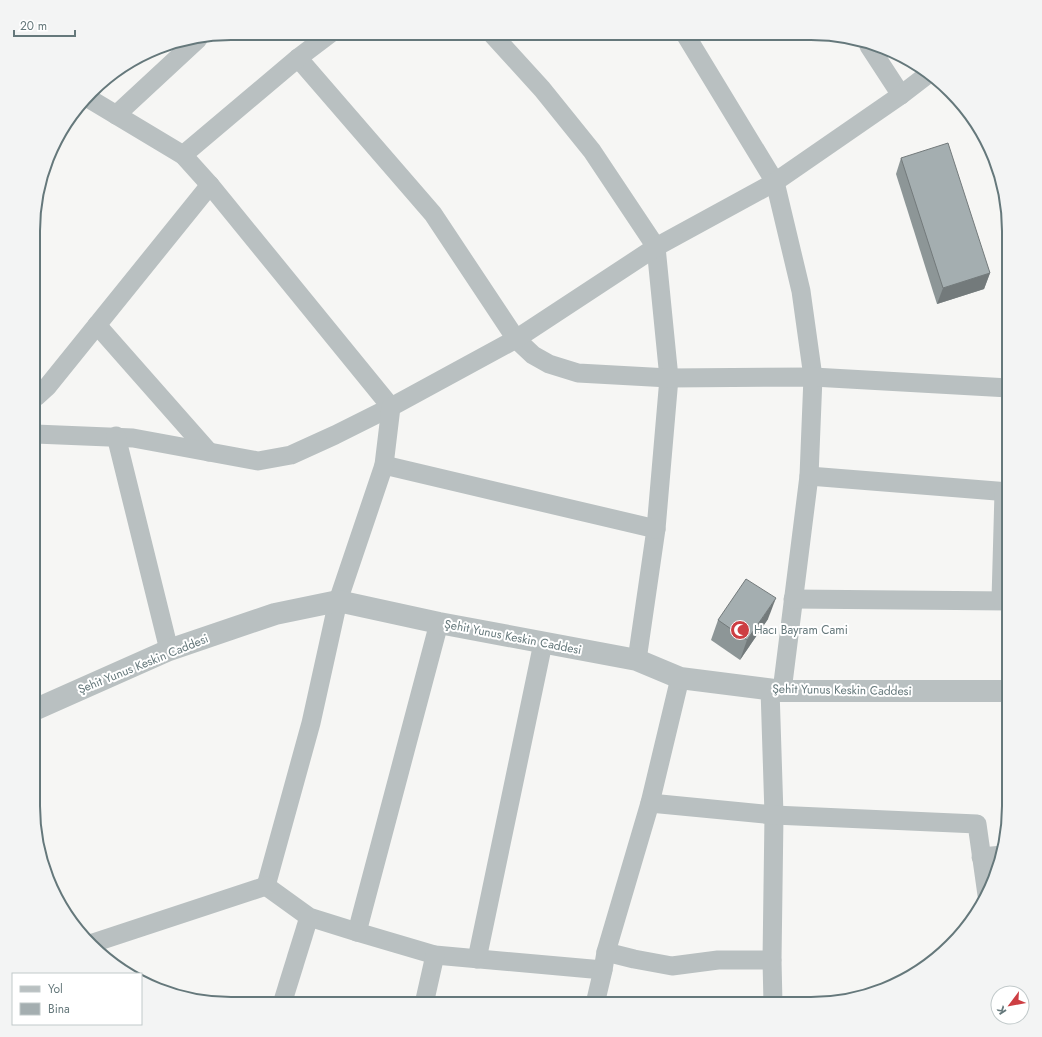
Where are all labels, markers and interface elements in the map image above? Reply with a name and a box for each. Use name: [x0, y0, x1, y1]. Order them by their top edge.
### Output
scale bar: [14, 12, 75, 38]
text: 20 m: [20, 17, 47, 35]
street label: Şehit Yunus Keskin Caddesi: [443, 615, 583, 659]
mosque icon: Hacı Bayram Cami: [729, 619, 751, 641]
place label: Hacı Bayram Cami: [754, 621, 848, 639]
street label: Şehit Yunus Keskin Caddesi: [75, 630, 211, 698]
street label: Şehit Yunus Keskin Caddesi: [772, 680, 912, 700]
legend: [12, 973, 142, 1025]
text: Yol: [48, 980, 63, 998]
north arrow: [990, 985, 1030, 1025]
text: Bina: [48, 1000, 70, 1018]
text: K: [993, 1003, 1010, 1018]

